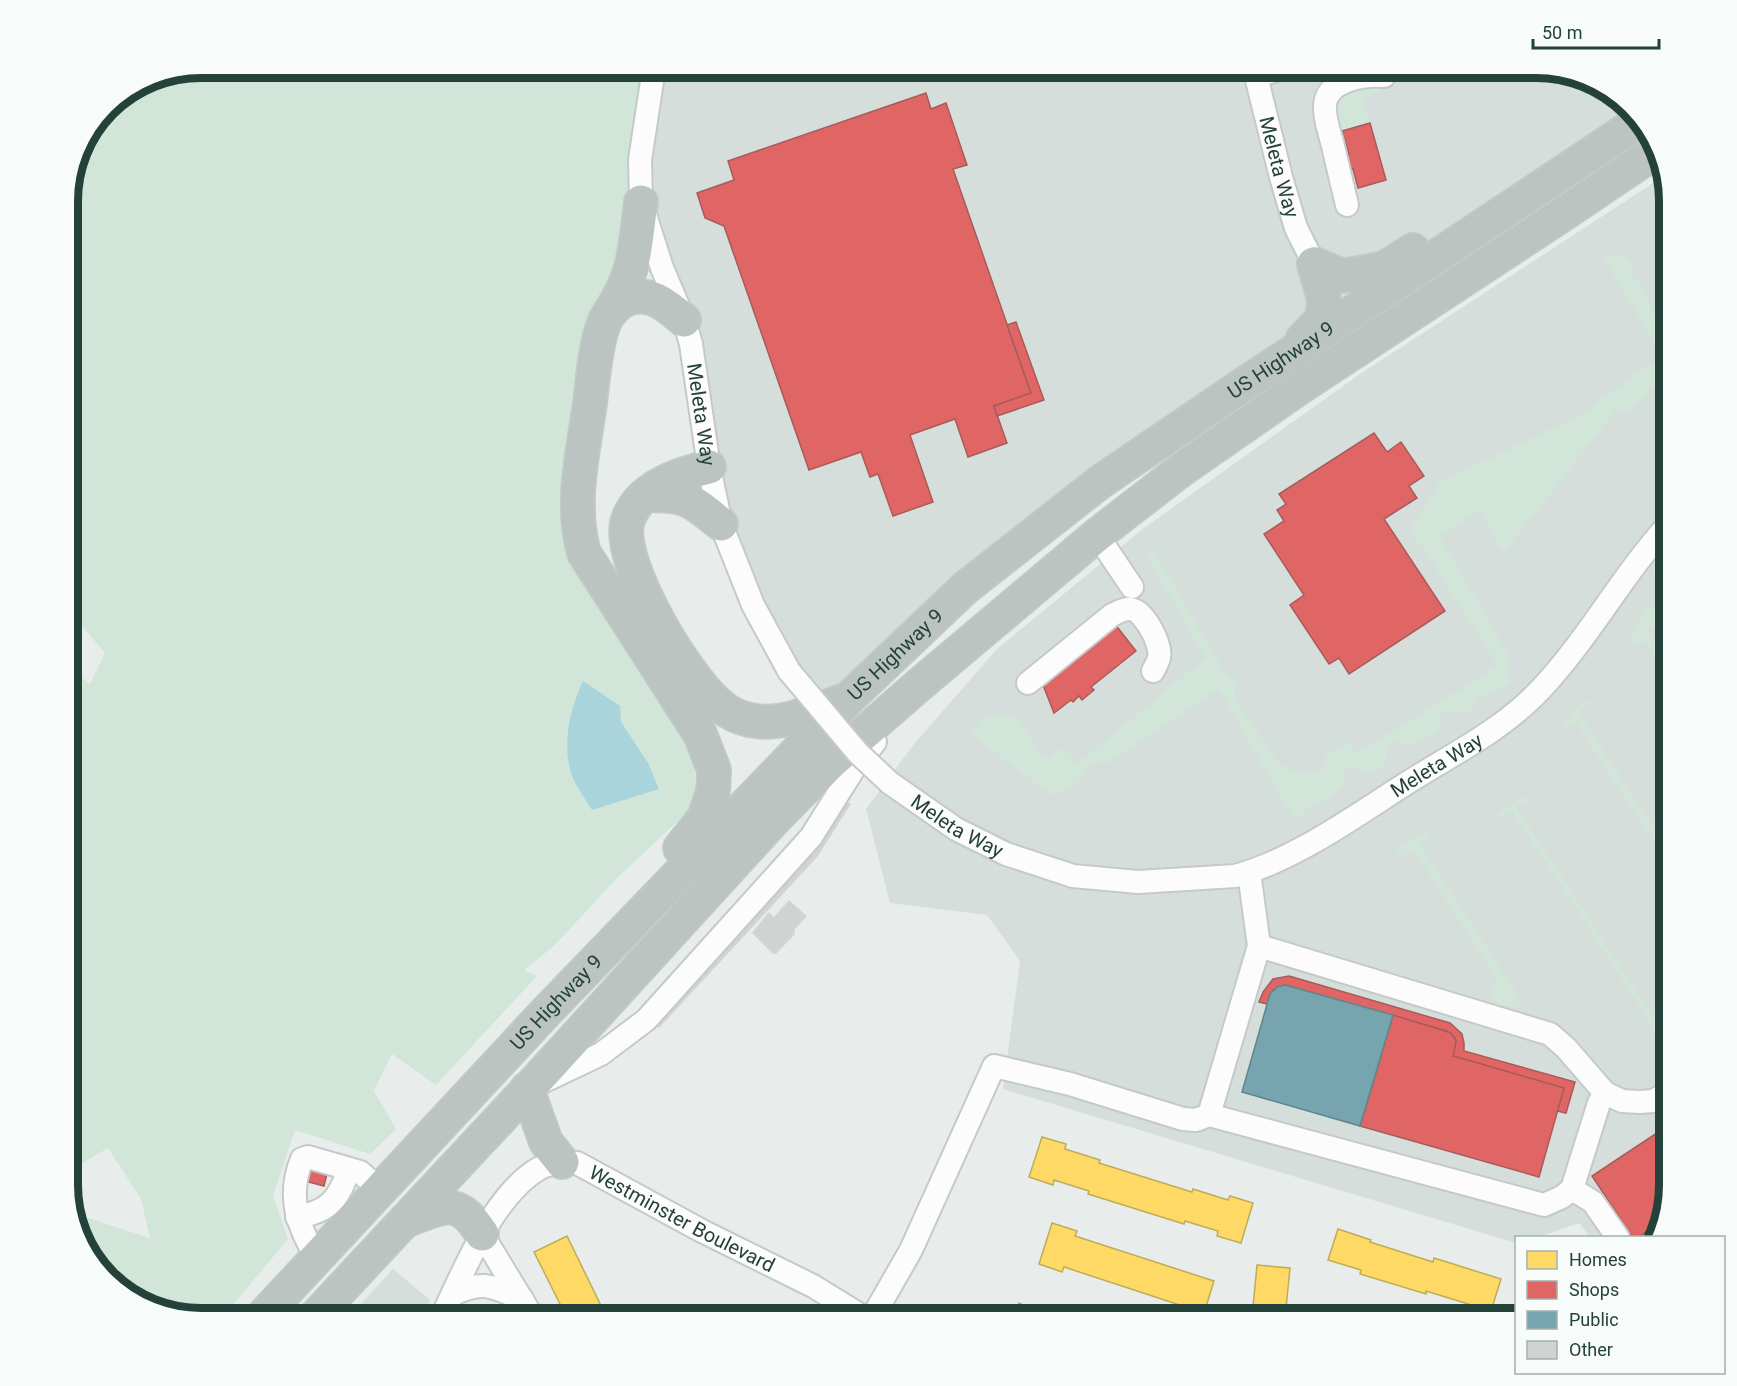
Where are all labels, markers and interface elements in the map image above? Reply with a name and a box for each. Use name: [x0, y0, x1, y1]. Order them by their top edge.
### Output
scale bar: [1533, 12, 1659, 50]
text: 50 m: [1542, 22, 1582, 43]
street label: Meleta Way: [1254, 114, 1304, 221]
street label: US Highway 9: [1223, 316, 1338, 404]
street label: Meleta Way: [682, 361, 721, 468]
street label: US Highway 9: [842, 603, 948, 705]
street label: Meleta Way: [1386, 728, 1487, 802]
street label: Meleta Way: [906, 789, 1008, 863]
street label: US Highway 9: [505, 950, 607, 1055]
street label: Westminster Boulevard: [585, 1160, 779, 1277]
legend: [1515, 1236, 1725, 1374]
text: Homes: [1569, 1249, 1627, 1270]
text: Shops: [1569, 1279, 1619, 1300]
text: Public: [1569, 1309, 1619, 1330]
text: Other: [1569, 1339, 1613, 1360]

